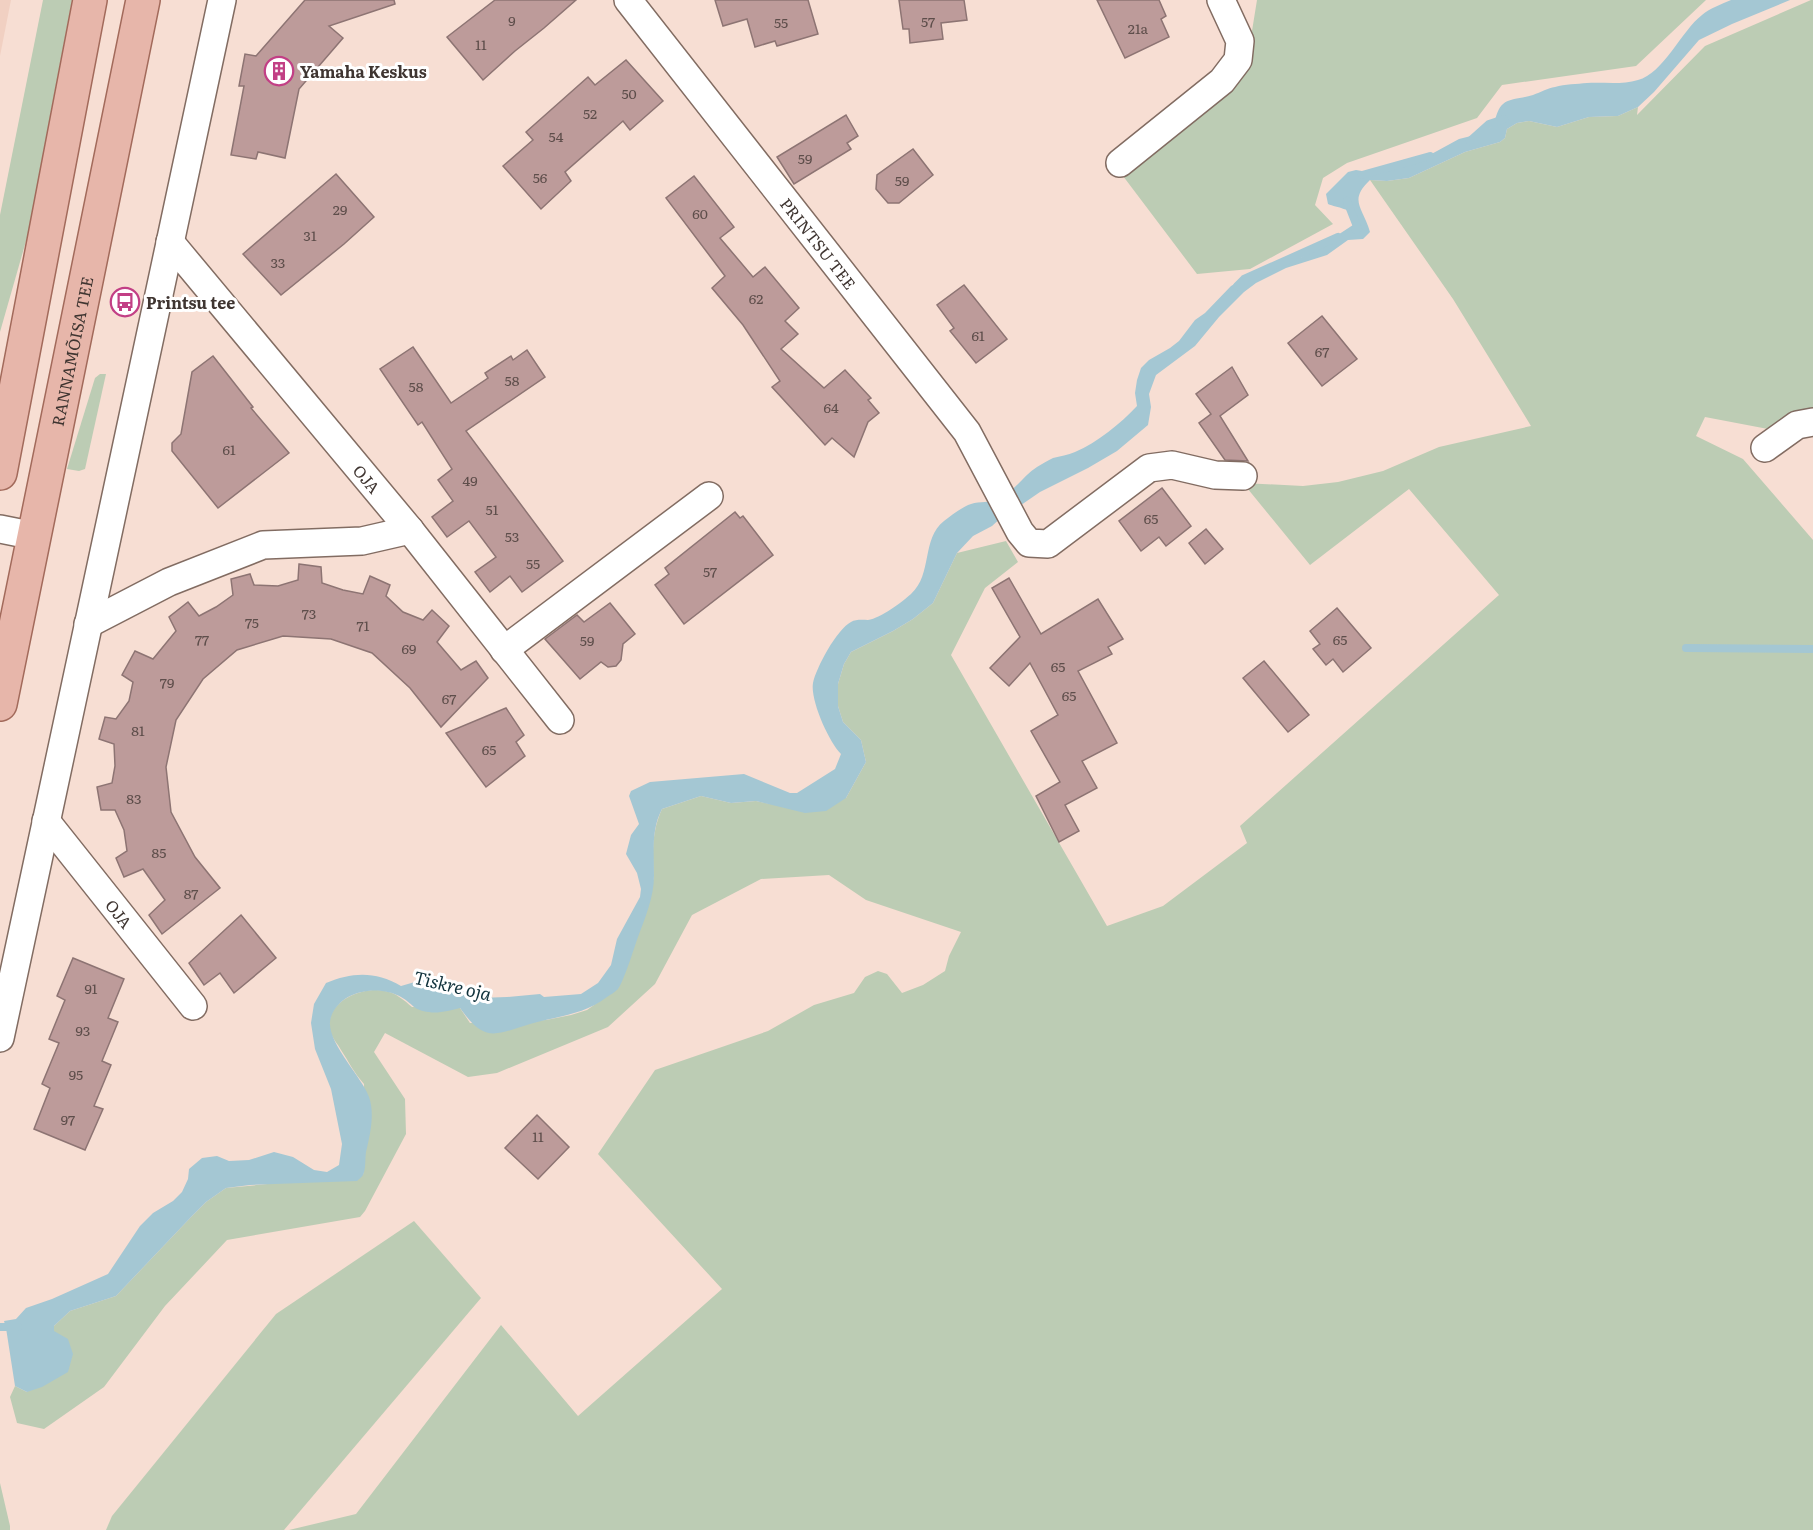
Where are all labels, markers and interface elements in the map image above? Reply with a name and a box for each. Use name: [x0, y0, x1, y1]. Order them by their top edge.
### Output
house number: 9: [508, 10, 516, 30]
house number: 57: [921, 11, 935, 31]
house number: 55: [774, 12, 788, 32]
house number: 21a: [1128, 18, 1149, 38]
house number: 11: [475, 34, 487, 54]
building icon: Yamaha Keskus: [263, 55, 295, 87]
place label: Yamaha Keskus: [300, 59, 427, 83]
house number: 50: [621, 83, 637, 103]
house number: 52: [583, 103, 597, 123]
house number: 54: [549, 126, 564, 146]
house number: 59: [798, 148, 812, 168]
house number: 56: [533, 167, 548, 187]
house number: 59: [895, 170, 909, 190]
street label: PRINTSU TEE: [775, 192, 862, 294]
house number: 29: [333, 199, 347, 219]
house number: 60: [692, 203, 708, 223]
house number: 31: [303, 225, 317, 245]
house number: 33: [271, 252, 285, 272]
street label: RANNAMÕISA TEE: [45, 274, 99, 428]
bus stop icon: Printsu tee: [109, 286, 141, 318]
house number: 62: [749, 288, 763, 308]
place label: Printsu tee: [146, 290, 235, 314]
house number: 61: [971, 325, 985, 345]
house number: 67: [1315, 341, 1329, 361]
house number: 58: [505, 370, 520, 390]
house number: 58: [409, 376, 424, 396]
house number: 64: [823, 397, 839, 417]
house number: 61: [222, 439, 236, 459]
street label: OJA: [348, 459, 387, 499]
house number: 49: [462, 470, 478, 490]
house number: 51: [486, 499, 499, 519]
house number: 65: [1144, 508, 1158, 528]
house number: 53: [505, 526, 519, 546]
house number: 55: [526, 553, 540, 573]
house number: 57: [703, 561, 717, 581]
house number: 73: [302, 603, 316, 623]
house number: 75: [245, 612, 259, 632]
house number: 71: [357, 615, 370, 635]
house number: 77: [195, 629, 209, 649]
house number: 65: [1333, 629, 1347, 649]
house number: 59: [580, 630, 594, 650]
house number: 69: [402, 638, 416, 658]
house number: 65: [1051, 656, 1065, 676]
house number: 79: [160, 672, 174, 692]
house number: 65: [1062, 685, 1076, 705]
house number: 67: [442, 688, 456, 708]
house number: 81: [131, 720, 145, 740]
house number: 65: [482, 739, 496, 759]
house number: 83: [126, 788, 142, 808]
house number: 85: [152, 842, 166, 862]
house number: 87: [184, 883, 198, 903]
street label: OJA: [100, 894, 139, 933]
water label: Tiskre oja: [412, 963, 495, 1007]
house number: 91: [84, 978, 98, 998]
house number: 93: [76, 1020, 90, 1040]
house number: 95: [69, 1064, 83, 1084]
house number: 97: [61, 1109, 75, 1129]
house number: 11: [532, 1126, 544, 1146]

